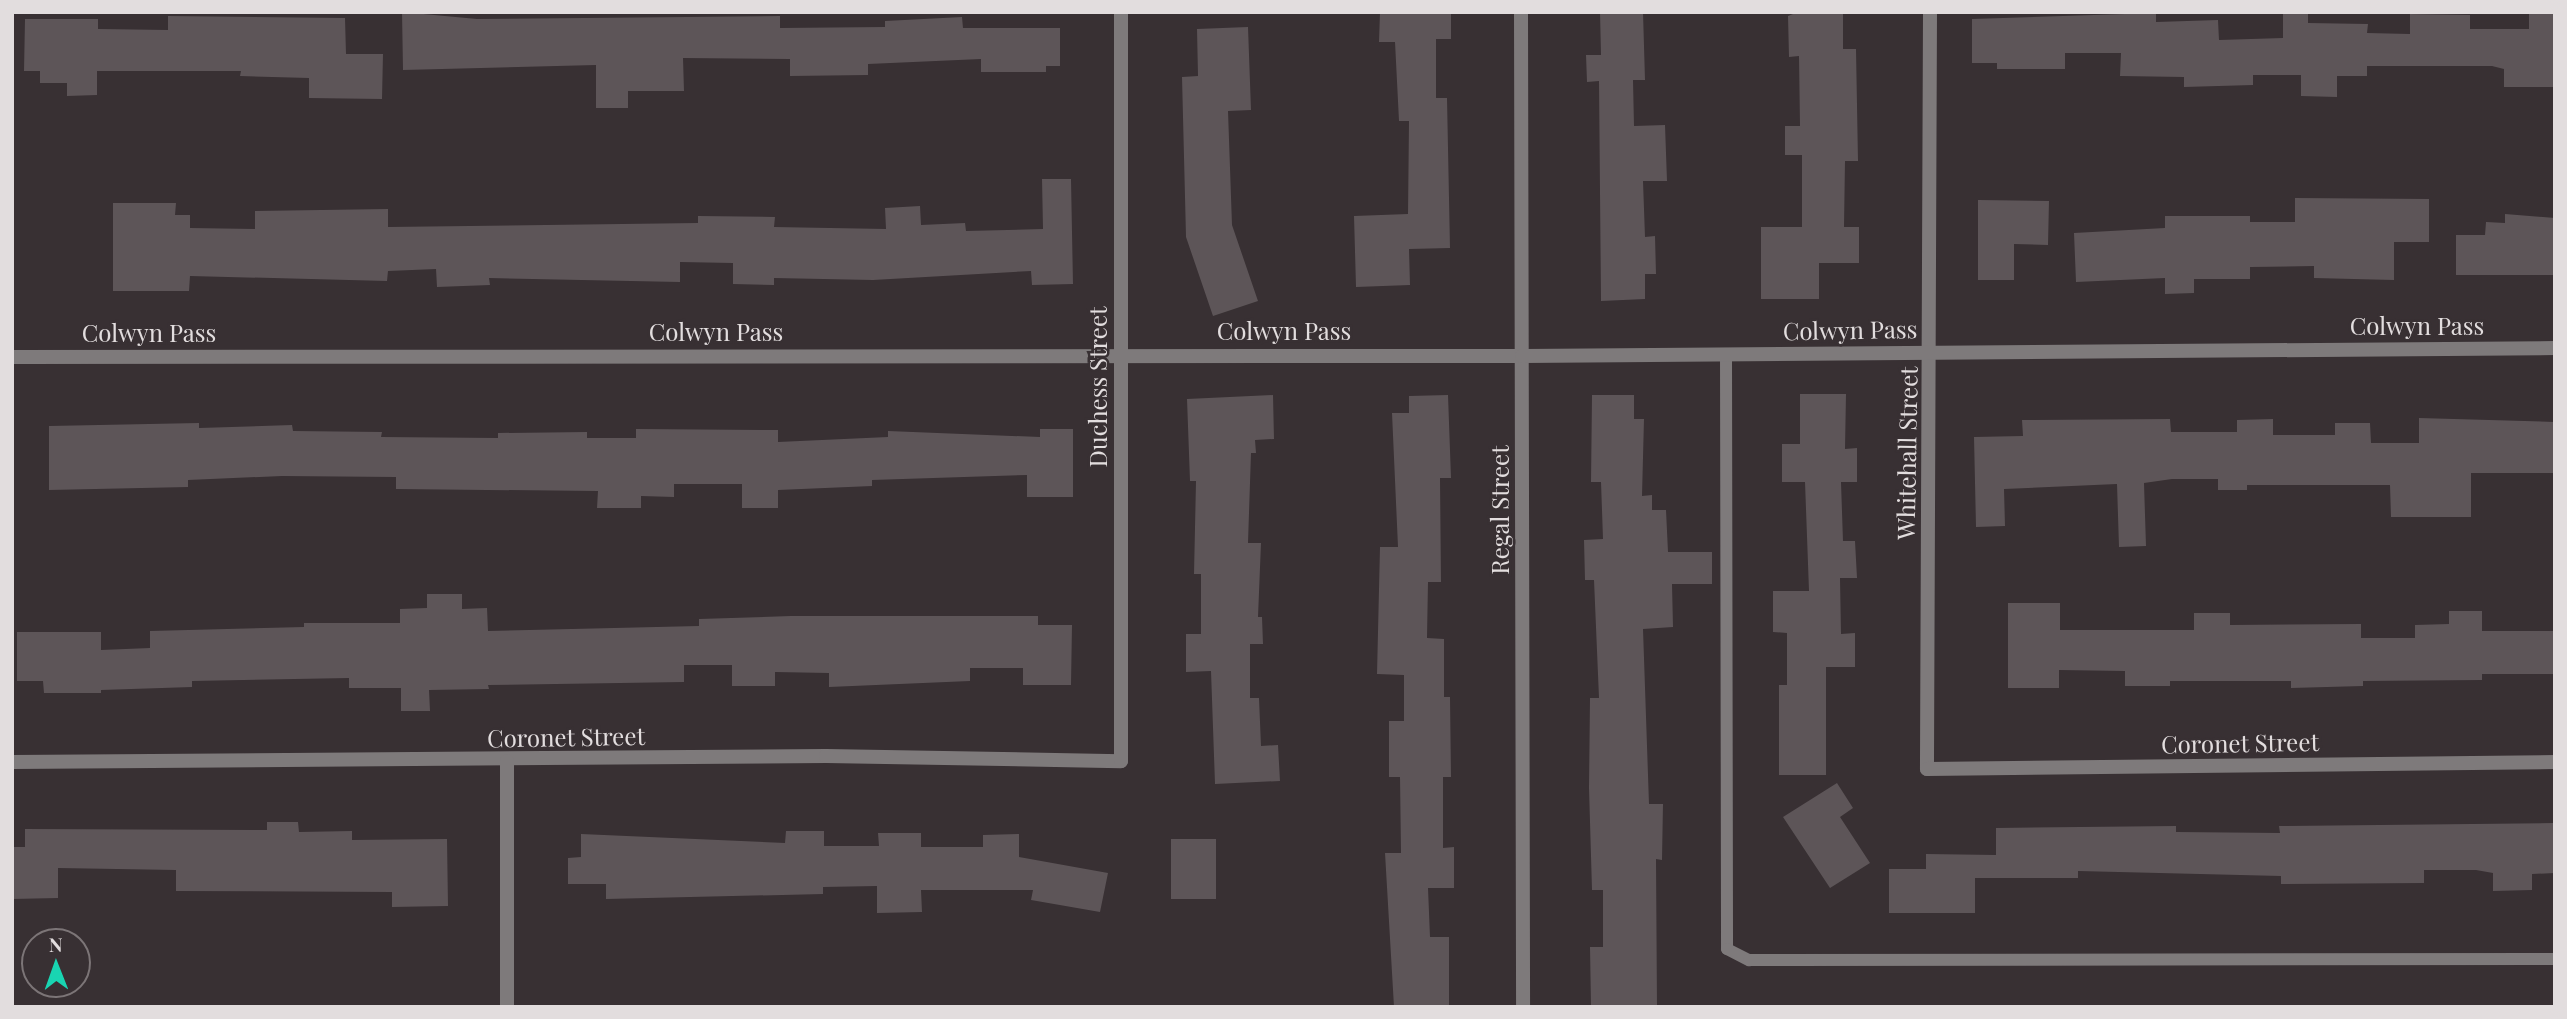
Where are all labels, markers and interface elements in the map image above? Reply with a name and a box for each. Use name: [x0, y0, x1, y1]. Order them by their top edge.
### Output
street label: Duchess Street: [1084, 306, 1112, 468]
street label: Colwyn Pass: [2350, 312, 2484, 340]
street label: Colwyn Pass: [1783, 314, 1917, 346]
street label: Colwyn Pass: [1217, 317, 1351, 345]
street label: Colwyn Pass: [649, 318, 783, 346]
street label: Colwyn Pass: [82, 319, 216, 347]
street label: Whitehall Street: [1891, 366, 1923, 540]
street label: Regal Street: [1486, 445, 1514, 575]
street label: Coronet Street: [487, 721, 645, 753]
street label: Coronet Street: [2161, 727, 2319, 759]
north arrow: [21, 928, 91, 998]
text: N: [49, 931, 63, 957]

